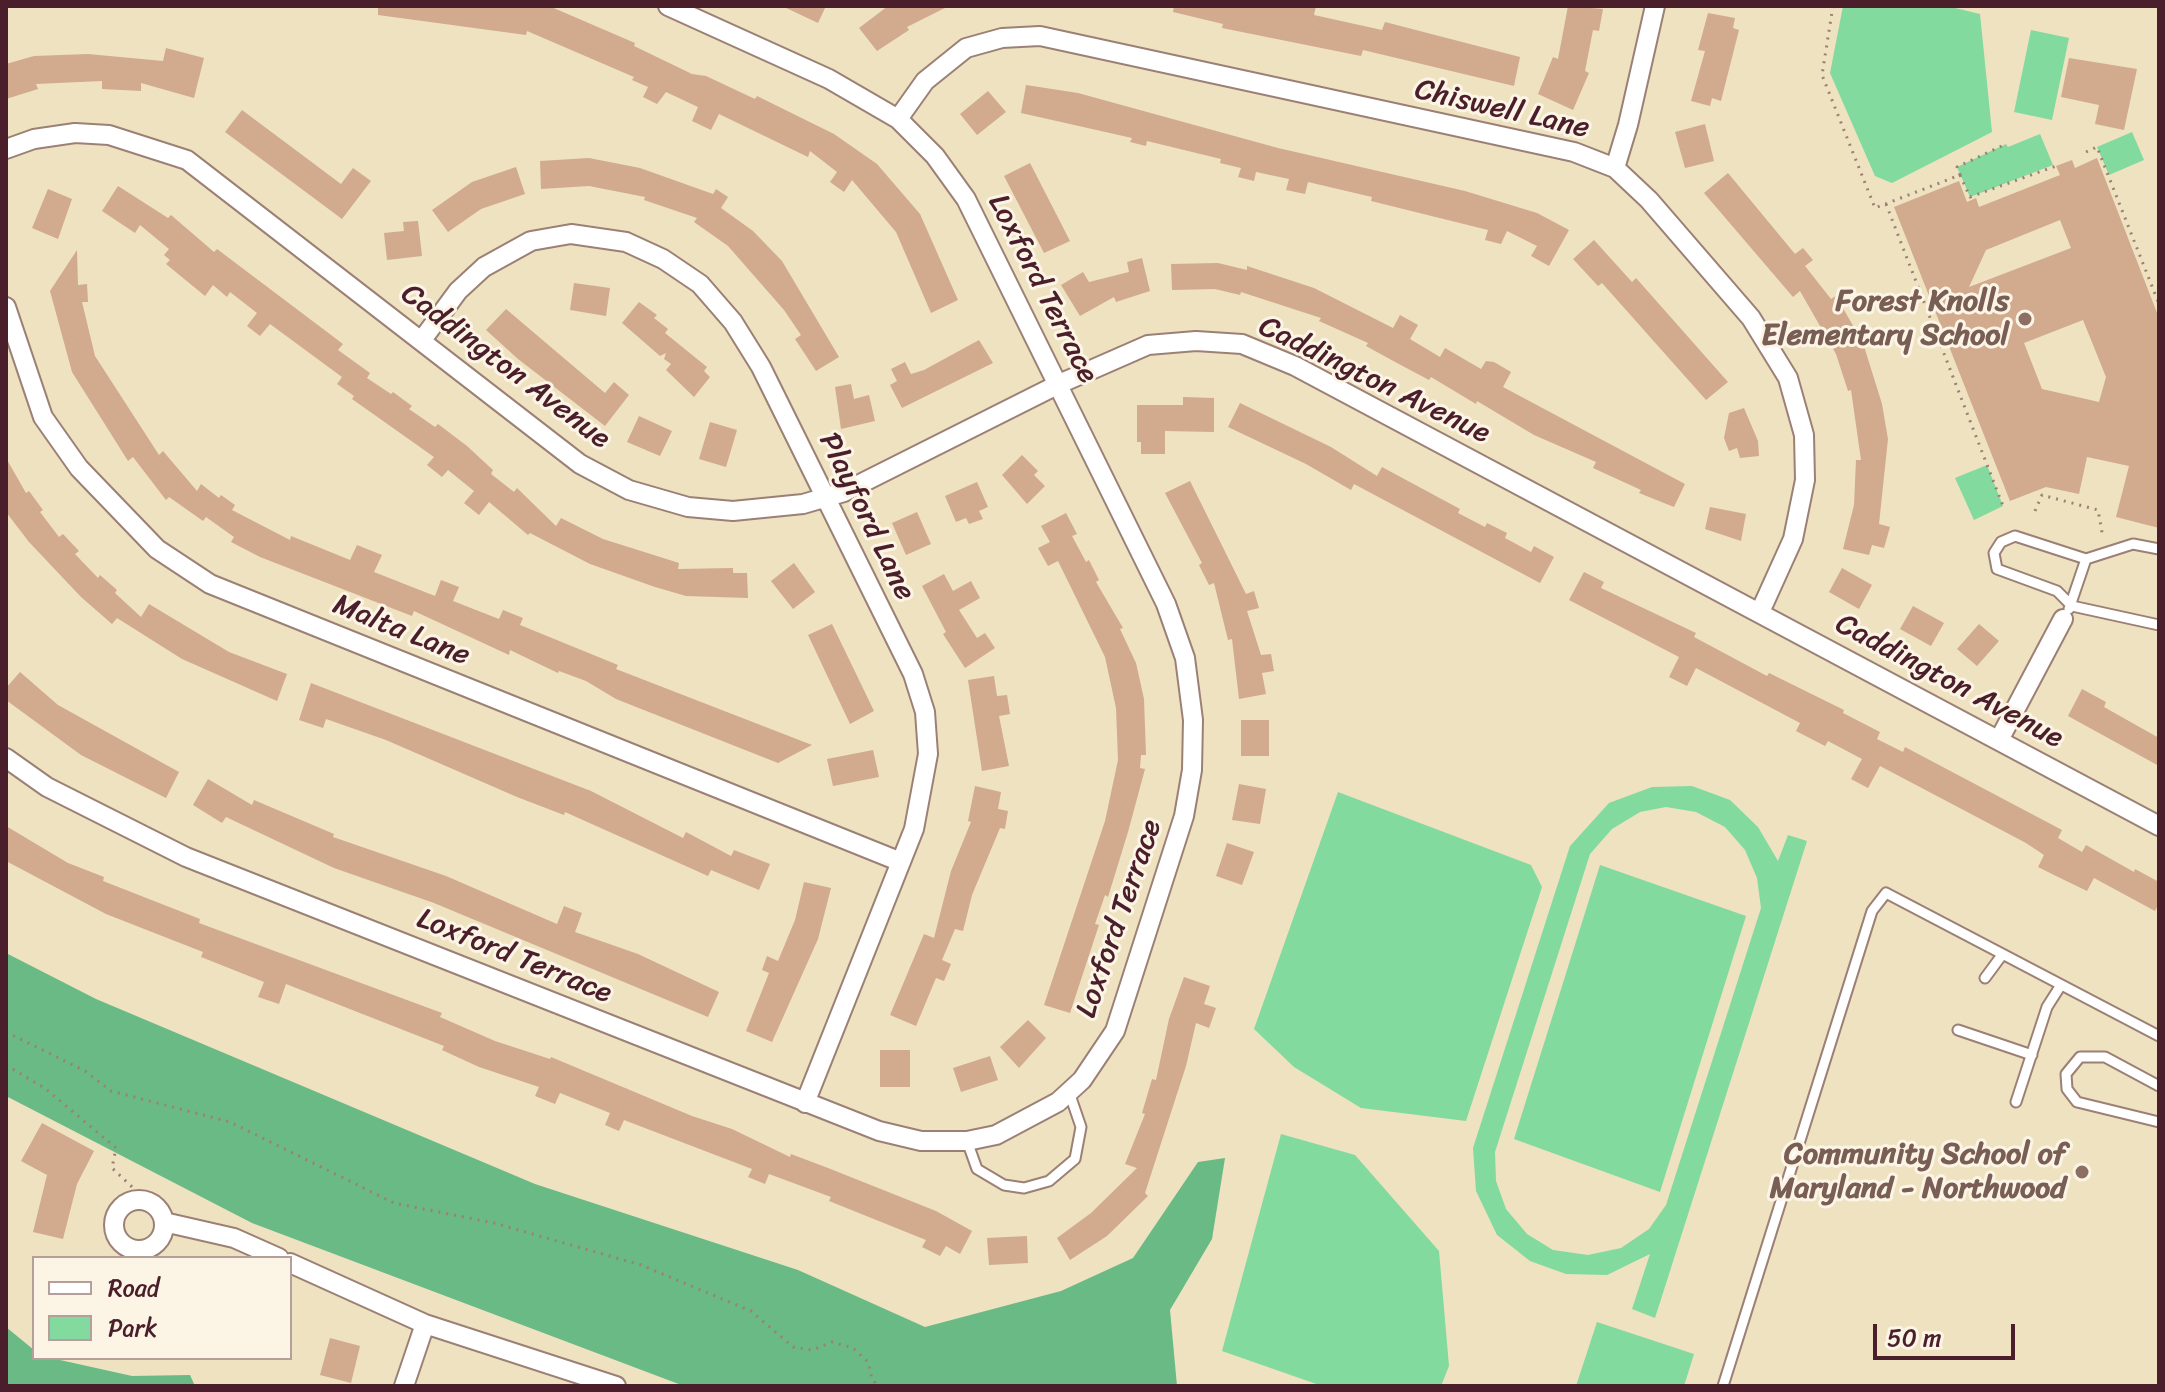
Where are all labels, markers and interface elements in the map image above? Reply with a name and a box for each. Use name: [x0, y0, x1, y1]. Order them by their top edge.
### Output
street label: Chiswell Lane: [1411, 72, 1593, 148]
street label: Loxford Terrace: [979, 189, 1105, 389]
street label: Caddington Avenue: [393, 277, 617, 457]
place label: Forest Knolls Elementary School: [1761, 284, 2009, 354]
street label: Caddington Avenue: [1252, 309, 1496, 453]
marker: Forest Knolls Elementary School: [2016, 310, 2034, 328]
street label: Playford Lane: [810, 427, 922, 607]
street label: Malta Lane: [327, 587, 475, 675]
street label: Caddington Avenue: [1829, 607, 2069, 757]
street label: Loxford Terrace: [1069, 815, 1171, 1023]
street label: Loxford Terrace: [411, 902, 617, 1012]
place label: Community School of Maryland - Northwood: [1770, 1137, 2066, 1208]
marker: Community School of Maryland - Northwood: [2073, 1163, 2091, 1181]
legend: [32, 1256, 292, 1360]
text: Road: [108, 1267, 159, 1309]
text: Park: [108, 1307, 157, 1349]
scale bar: [1877, 1308, 2019, 1358]
text: 50 m: [1887, 1317, 1942, 1359]

